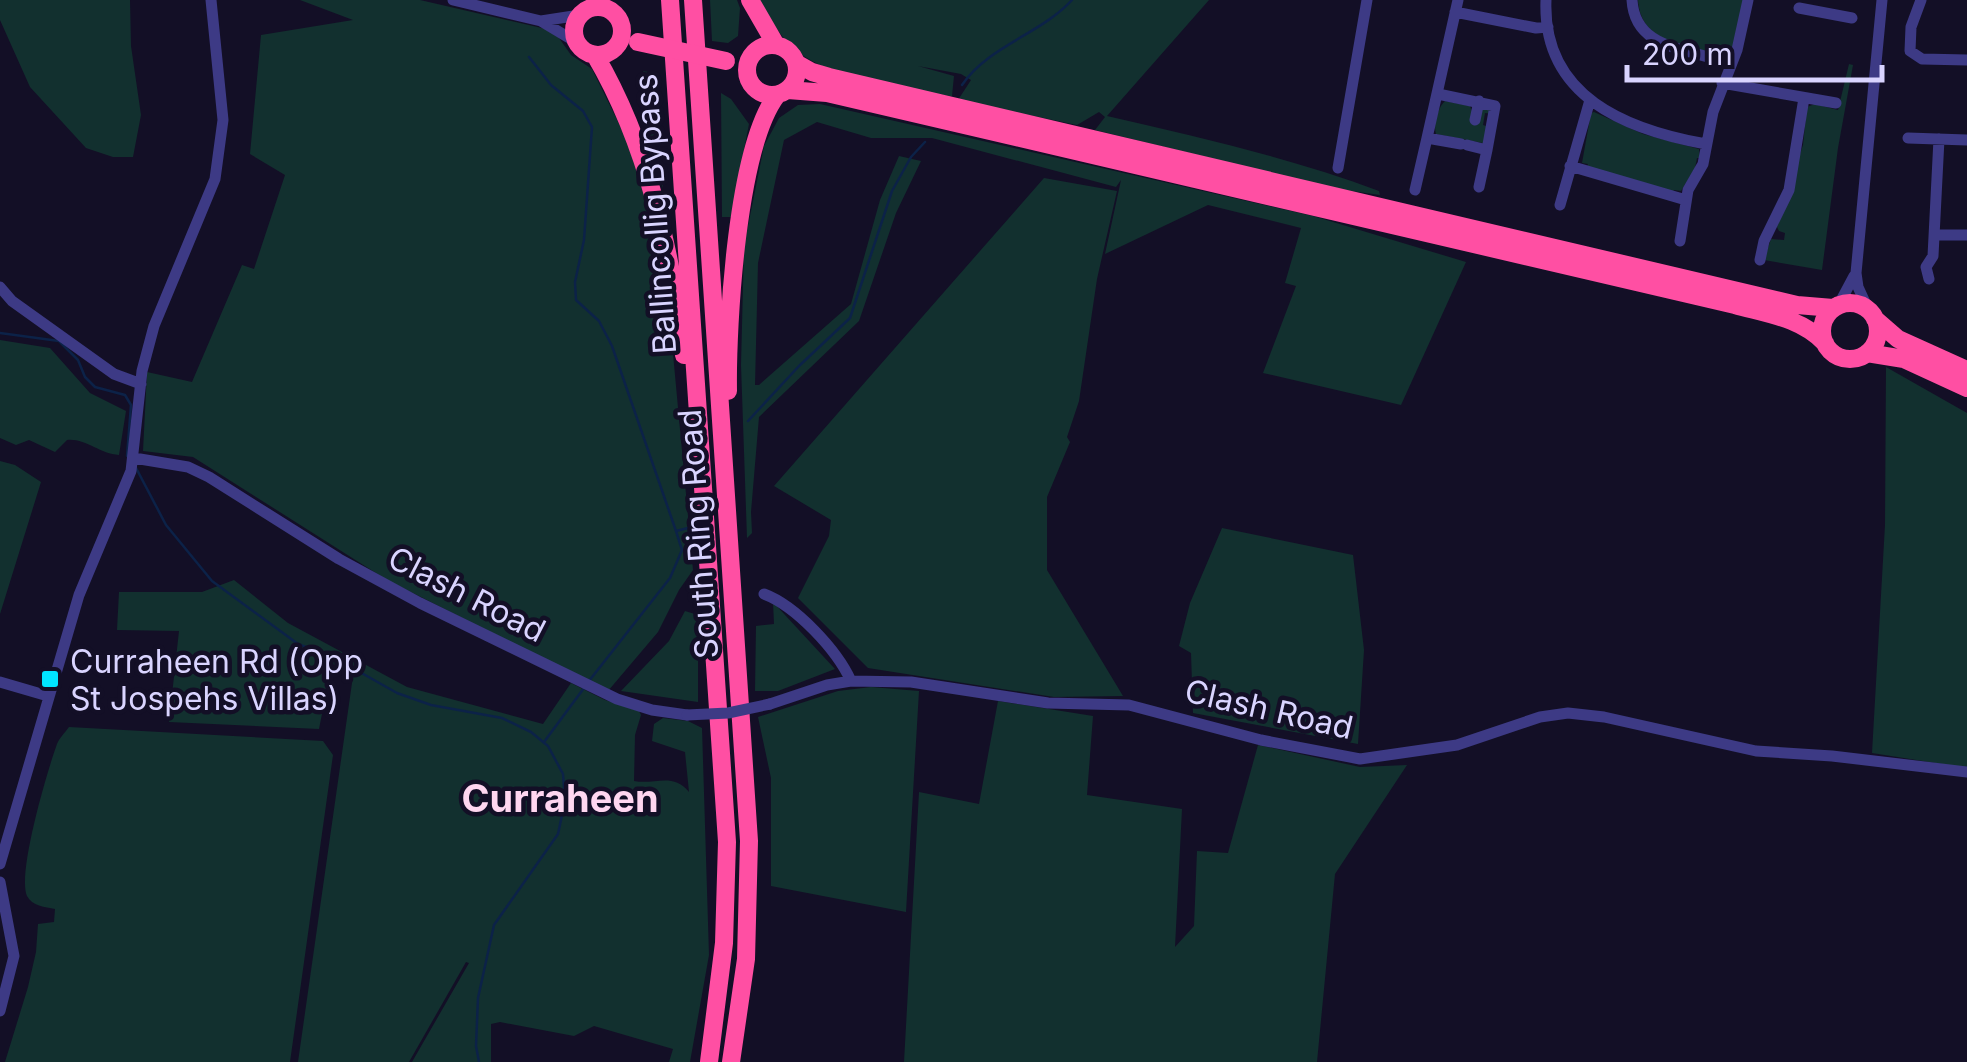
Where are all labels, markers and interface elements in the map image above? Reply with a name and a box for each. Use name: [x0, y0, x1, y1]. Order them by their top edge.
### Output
scale bar: [1627, 20, 1882, 82]
text: 200 m: [1642, 36, 1733, 72]
street label: Ballincollig Bypass: [626, 72, 684, 356]
street label: South Ring Road: [670, 408, 726, 660]
street label: Clash Road: [382, 538, 552, 650]
place label: Curraheen Rd (Opp St Jospehs Villas): [70, 642, 363, 718]
marker: Curraheen Rd (Opp St Jospehs Villas): [39, 668, 61, 690]
street label: Clash Road: [1181, 671, 1357, 747]
district label: Curraheen: [461, 775, 659, 821]

